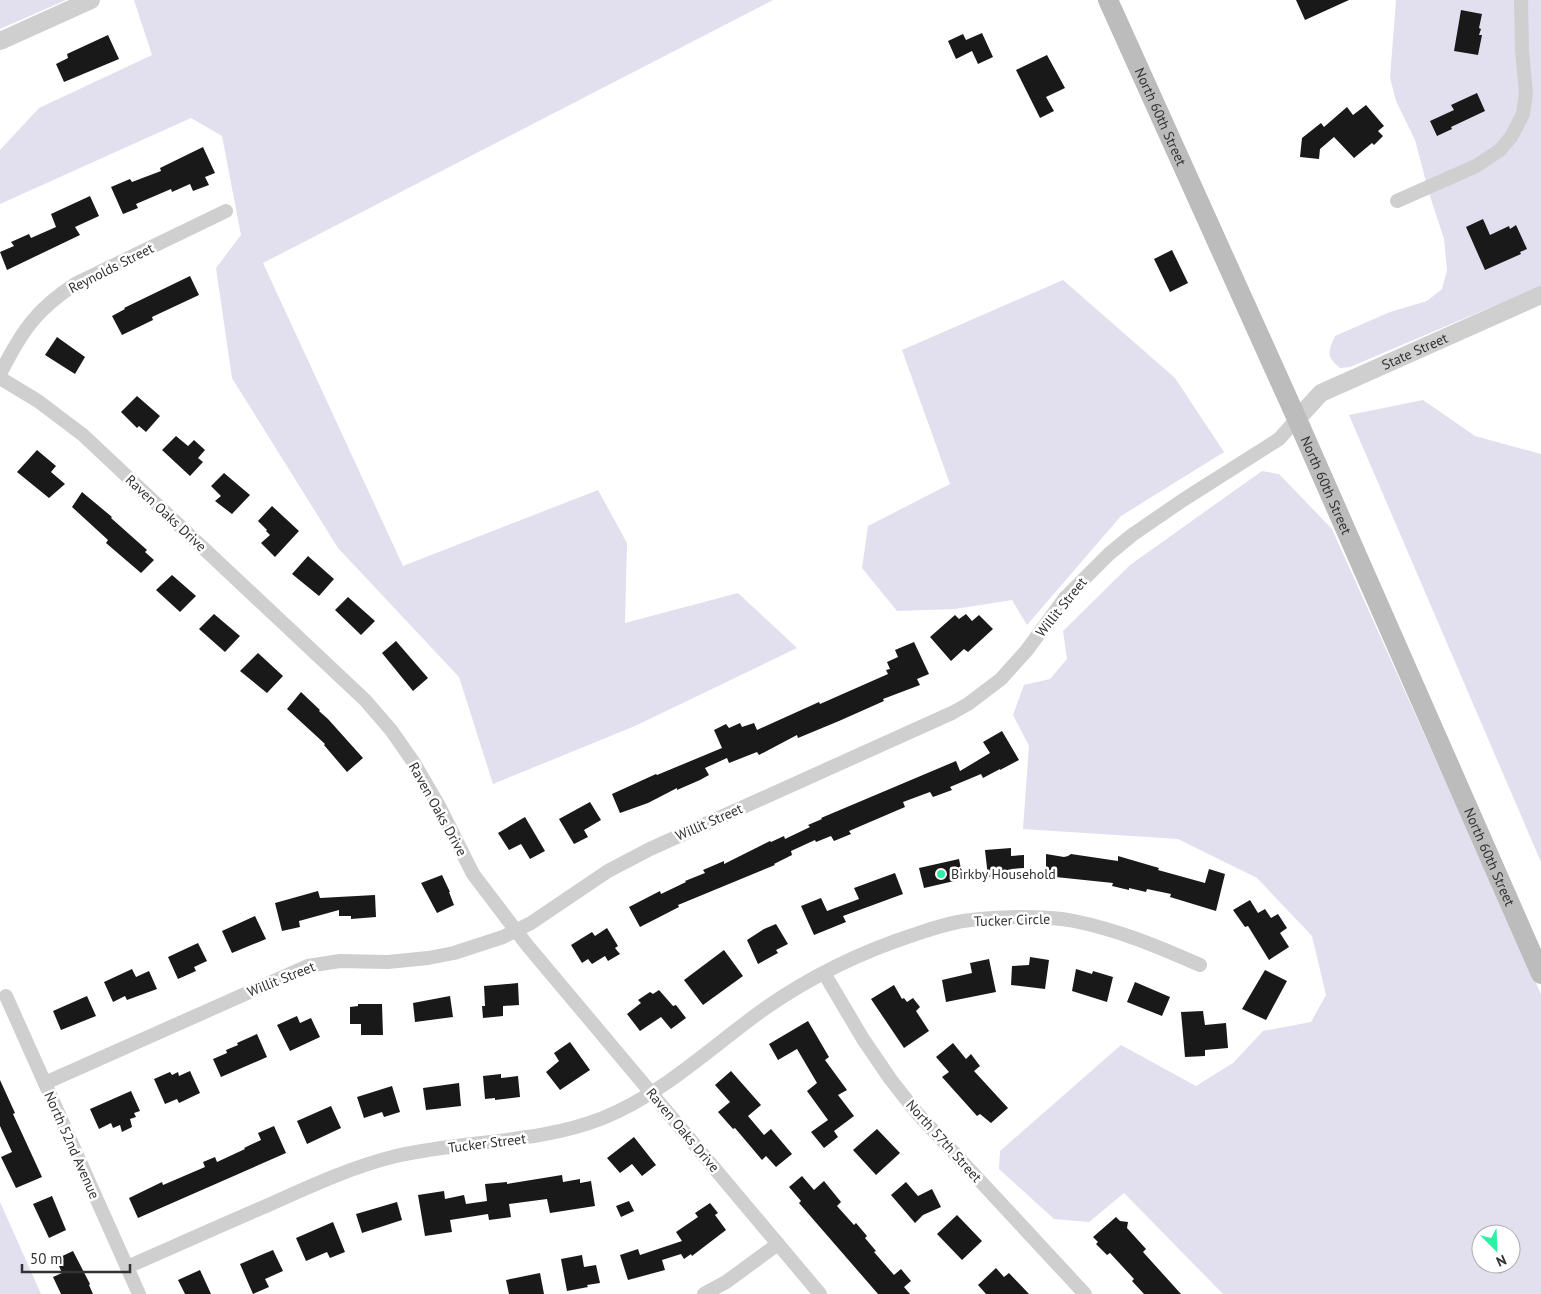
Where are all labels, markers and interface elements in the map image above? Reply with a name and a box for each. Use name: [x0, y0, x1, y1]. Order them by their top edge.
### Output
street label: North 60th Street: [1131, 65, 1191, 169]
street label: Reynolds Street: [65, 239, 157, 297]
street label: State Street: [1379, 329, 1451, 374]
street label: North 60th Street: [1297, 433, 1356, 537]
street label: Raven Oaks Drive: [122, 471, 210, 555]
street label: Willit Street: [1032, 573, 1091, 640]
street label: Raven Oaks Drive: [405, 759, 471, 859]
street label: Willit Street: [673, 799, 746, 845]
street label: North 60th Street: [1460, 805, 1519, 909]
place label: Birkby Household: [951, 865, 1056, 883]
marker: Birkby Household: [935, 868, 947, 880]
street label: Tucker Circle: [974, 910, 1050, 930]
street label: Willit Street: [244, 957, 318, 1001]
street label: Raven Oaks Drive: [643, 1084, 723, 1176]
street label: North 52nd Avenue: [40, 1088, 104, 1202]
street label: North 57th Street: [902, 1096, 986, 1186]
street label: Tucker Street: [447, 1129, 527, 1157]
north arrow: [1471, 1224, 1521, 1274]
scale bar: [22, 1242, 130, 1274]
text: 50 m: [30, 1249, 63, 1268]
text: N: [1493, 1251, 1509, 1271]

